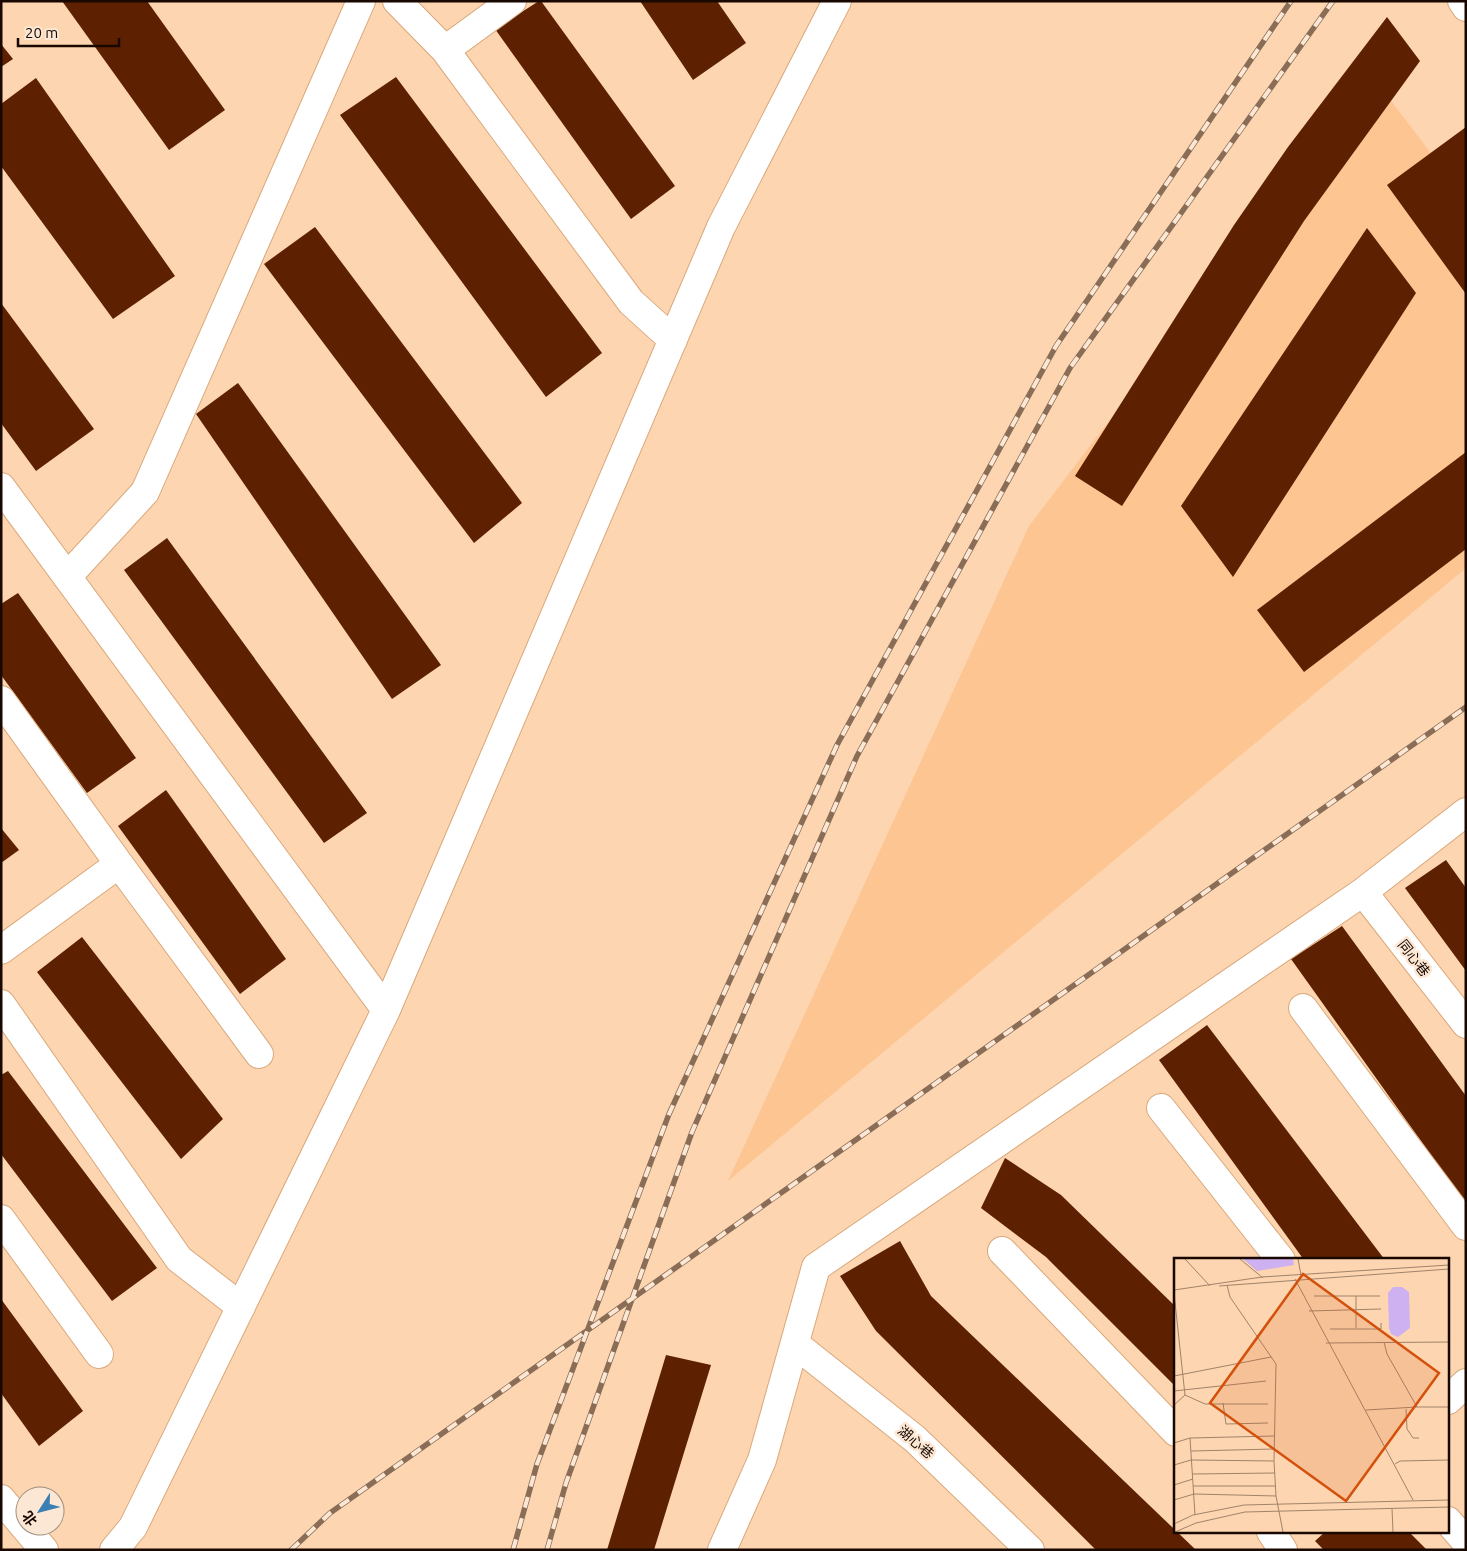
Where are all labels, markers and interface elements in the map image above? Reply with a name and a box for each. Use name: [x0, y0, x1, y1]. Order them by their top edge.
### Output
scale bar: [18, 15, 119, 47]
text: 20 m: [25, 24, 58, 41]
street label: 同心巷: [1395, 937, 1433, 979]
inset map: [1174, 1258, 1450, 1534]
street label: 湖心巷: [895, 1422, 937, 1462]
north arrow: [15, 1486, 65, 1536]
text: 北: [19, 1508, 40, 1529]

